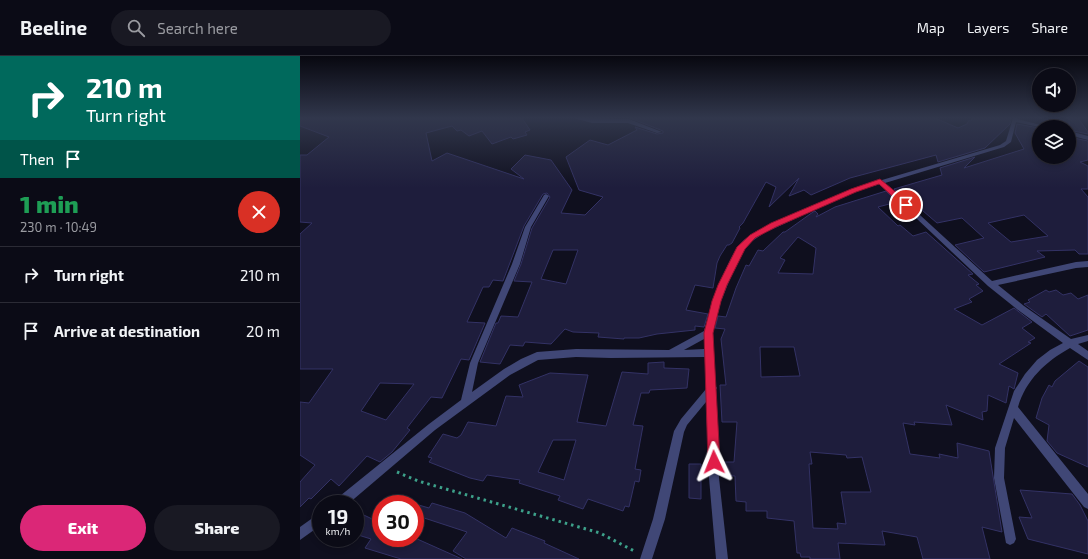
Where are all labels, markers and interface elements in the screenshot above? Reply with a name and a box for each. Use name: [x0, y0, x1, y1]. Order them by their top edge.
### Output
search box: [111, 10, 391, 46]
text: Beeline: [20, 16, 87, 39]
icon: search: [125, 17, 147, 39]
text: Search here: [157, 19, 238, 37]
text: Map: [917, 19, 945, 36]
text: Layers: [967, 19, 1009, 36]
text: Share: [1031, 19, 1068, 36]
map controls: [1032, 68, 1076, 164]
button: sound: [1032, 68, 1076, 112]
text: 210 m: [86, 70, 163, 104]
icon: right: [20, 72, 72, 124]
text: Turn right: [86, 104, 166, 126]
button: layers: [1032, 120, 1076, 164]
icon: arrive: [62, 148, 84, 170]
text: Then: [20, 150, 54, 168]
pin: [889, 188, 923, 222]
text: 1 min: [20, 189, 79, 218]
button: close: [238, 191, 280, 233]
icon: arrive: [895, 194, 917, 216]
text: 230 m · 10:49: [20, 219, 97, 235]
icon: right: [20, 264, 42, 286]
text: Turn right: [54, 266, 124, 284]
text: 210 m: [240, 266, 280, 284]
icon: arrive: [20, 320, 42, 342]
text: Arrive at destination: [54, 322, 200, 340]
text: 20 m: [246, 322, 280, 340]
position arrow: [693, 441, 735, 483]
speed limit sign: 30: [372, 495, 424, 547]
text: 19: [328, 504, 348, 528]
button: Exit: [20, 505, 146, 551]
button: Share: [154, 505, 280, 551]
text: km/h: [326, 525, 350, 537]

